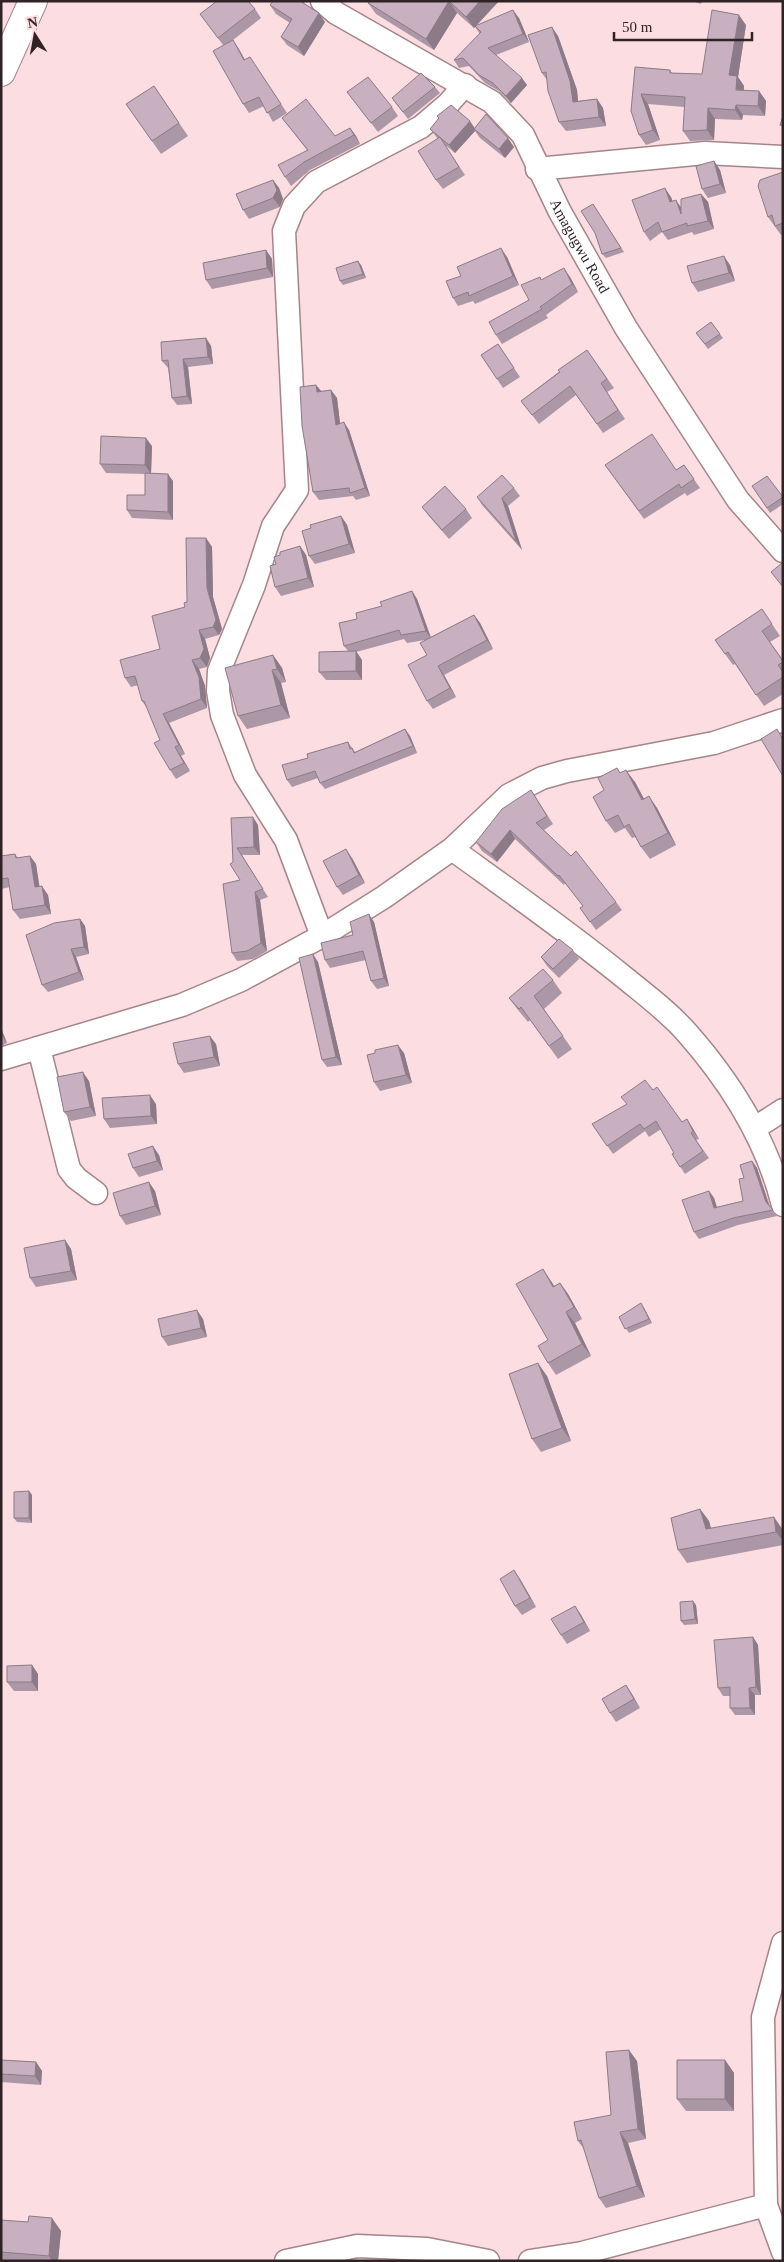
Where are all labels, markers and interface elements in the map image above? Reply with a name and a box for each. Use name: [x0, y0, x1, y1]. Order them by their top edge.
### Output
north arrow: [10, 10, 60, 60]
scale bar: [614, 10, 752, 42]
text: N: [26, 14, 39, 31]
text: 50 m: [622, 19, 653, 35]
street label: Amagugwu Road: [547, 196, 613, 296]

